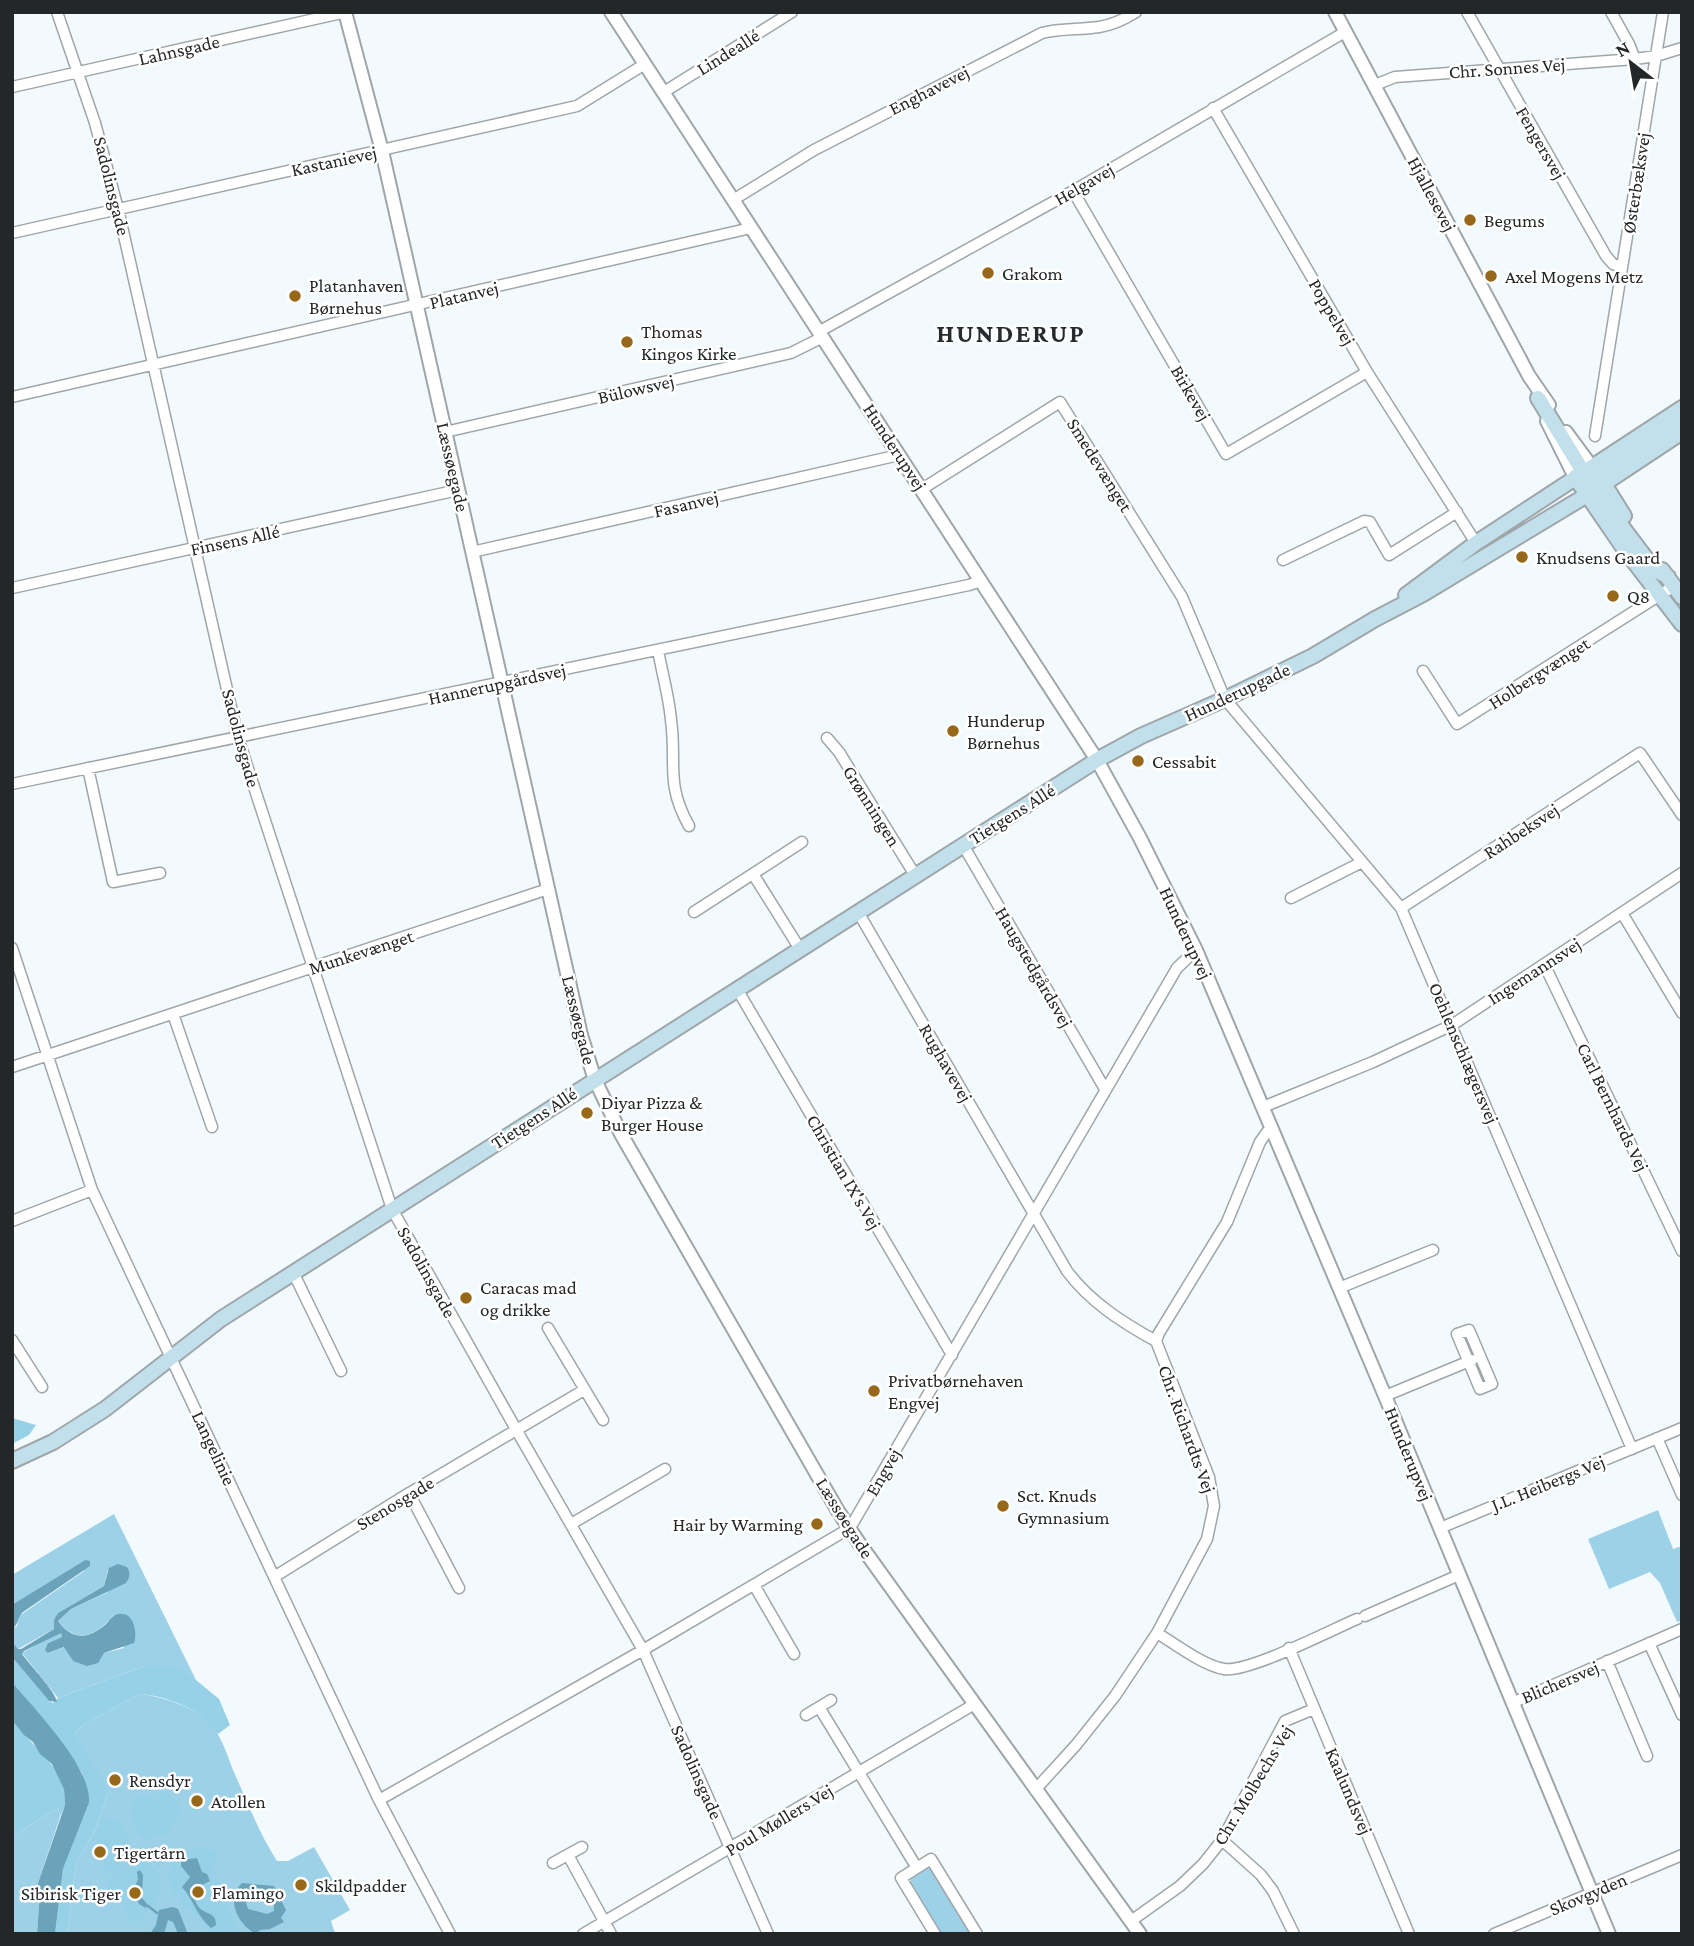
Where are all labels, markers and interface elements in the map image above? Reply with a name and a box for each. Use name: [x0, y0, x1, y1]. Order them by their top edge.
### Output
street label: Lindeallé: [693, 25, 763, 79]
north arrow: [1596, 28, 1666, 98]
street label: Lahnsgade: [136, 31, 222, 69]
text: N: [1612, 36, 1634, 61]
street label: Chr. Sonnes Vej: [1448, 53, 1566, 84]
street label: Enghavevej: [885, 61, 973, 120]
street label: Fengersvej: [1511, 103, 1570, 184]
street label: Østerbæksvej: [1618, 131, 1655, 235]
street label: Sadolinsgade: [90, 134, 134, 238]
street label: Kastanievej: [289, 142, 379, 181]
street label: Hjallesevej: [1403, 153, 1460, 235]
street label: Helgavej: [1050, 159, 1118, 210]
place label: Begums: [1484, 210, 1545, 231]
marker: Begums: [1462, 212, 1478, 228]
place label: Grakom: [1002, 263, 1063, 284]
marker: Grakom: [980, 265, 996, 281]
place label: Axel Mogens Metz: [1505, 266, 1643, 287]
marker: Axel Mogens Metz: [1483, 268, 1499, 284]
place label: Platanhaven Børnehus: [309, 275, 404, 318]
street label: Poppelvej: [1304, 275, 1359, 350]
street label: Platanvej: [427, 277, 501, 314]
marker: Platanhaven Børnehus: [287, 288, 303, 304]
district label: HUNDERUP: [936, 319, 1086, 348]
place label: Thomas Kingos Kirke: [641, 321, 736, 364]
marker: Thomas Kingos Kirke: [619, 334, 635, 350]
street label: Birkevej: [1166, 361, 1215, 425]
street label: Bülowsvej: [596, 370, 676, 409]
street label: Hunderupvej: [858, 400, 931, 495]
street label: Smedevænget: [1063, 414, 1137, 516]
street label: Læssøegade: [432, 420, 474, 514]
street label: Fasanvej: [652, 486, 721, 523]
street label: Finsens Allé: [189, 520, 281, 560]
place label: Knudsens Gaard: [1536, 547, 1660, 568]
marker: Knudsens Gaard: [1514, 549, 1530, 565]
place label: Q8: [1627, 586, 1650, 607]
marker: Q8: [1605, 588, 1621, 604]
street label: Holbergvænget: [1485, 632, 1594, 713]
street label: Hunderupgade: [1181, 658, 1293, 726]
street label: Hannerupgårdsvej: [426, 659, 568, 710]
street label: Sadolinsgade: [218, 687, 264, 789]
place label: Hunderup Børnehus: [967, 710, 1045, 753]
marker: Hunderup Børnehus: [945, 723, 961, 739]
place label: Cessabit: [1152, 751, 1217, 772]
marker: Cessabit: [1130, 753, 1146, 769]
street label: Grønningen: [839, 762, 905, 850]
street label: Tietgens Allé: [965, 779, 1059, 849]
street label: Rahbeksvej: [1479, 799, 1563, 864]
street label: Hunderupvej: [1155, 883, 1217, 983]
street label: Haugstedgårdsvej: [990, 903, 1077, 1031]
street label: Munkevænget: [306, 925, 417, 979]
street label: Ingemannsvej: [1483, 933, 1585, 1010]
street label: Læssøegade: [558, 973, 600, 1067]
street label: Oehlenschlægersvej: [1424, 979, 1503, 1127]
street label: Rughavevej: [914, 1020, 977, 1106]
street label: Carl Bernhards Vej: [1572, 1039, 1653, 1175]
street label: Tietgens Allé: [487, 1083, 581, 1153]
place label: Diyar Pizza & Burger House: [601, 1092, 703, 1135]
marker: Diyar Pizza & Burger House: [579, 1105, 595, 1121]
street label: Christian IX's Vej: [802, 1111, 885, 1234]
street label: Sadolinsgade: [393, 1223, 461, 1321]
place label: Caracas mad og drikke: [480, 1277, 577, 1320]
marker: Caracas mad og drikke: [458, 1290, 474, 1306]
street label: Chr. Richardts Vej: [1153, 1362, 1220, 1496]
place label: Privatbørnehaven Engvej: [888, 1370, 1024, 1414]
marker: Privatbørnehaven Engvej: [866, 1383, 882, 1399]
street label: Hunderupvej: [1380, 1404, 1437, 1504]
street label: Langelinie: [188, 1408, 240, 1488]
street label: Engvej: [861, 1445, 906, 1500]
street label: J.L. Heibergs Vej: [1486, 1451, 1608, 1517]
street label: Stenosgade: [352, 1472, 438, 1534]
street label: Læssøegade: [812, 1474, 878, 1562]
place label: Sct. Knuds Gymnasium: [1017, 1485, 1110, 1528]
marker: Sct. Knuds Gymnasium: [995, 1498, 1011, 1514]
place label: Hair by Warming: [673, 1514, 803, 1535]
marker: Hair by Warming: [809, 1516, 825, 1532]
street label: Blichersvej: [1518, 1656, 1602, 1709]
street label: Chr. Molbechs Vej: [1209, 1721, 1298, 1849]
street label: Sadolinsgade: [667, 1722, 727, 1822]
street label: Kaalundsvej: [1320, 1744, 1377, 1838]
place label: Rensdyr: [129, 1770, 191, 1791]
marker: Rensdyr: [107, 1772, 123, 1788]
street label: Poul Møllers Vej: [722, 1780, 837, 1861]
place label: Atollen: [211, 1791, 266, 1812]
marker: Atollen: [189, 1793, 205, 1809]
place label: Tigertårn: [114, 1842, 185, 1863]
marker: Tigertårn: [92, 1844, 108, 1860]
street label: Skovgyden: [1546, 1868, 1630, 1920]
place label: Skildpadder: [315, 1875, 407, 1896]
marker: Skildpadder: [293, 1877, 309, 1893]
place label: Flamingo: [212, 1882, 284, 1903]
place label: Sibirisk Tiger: [21, 1883, 121, 1904]
marker: Flamingo: [190, 1884, 206, 1900]
marker: Sibirisk Tiger: [127, 1885, 143, 1901]

